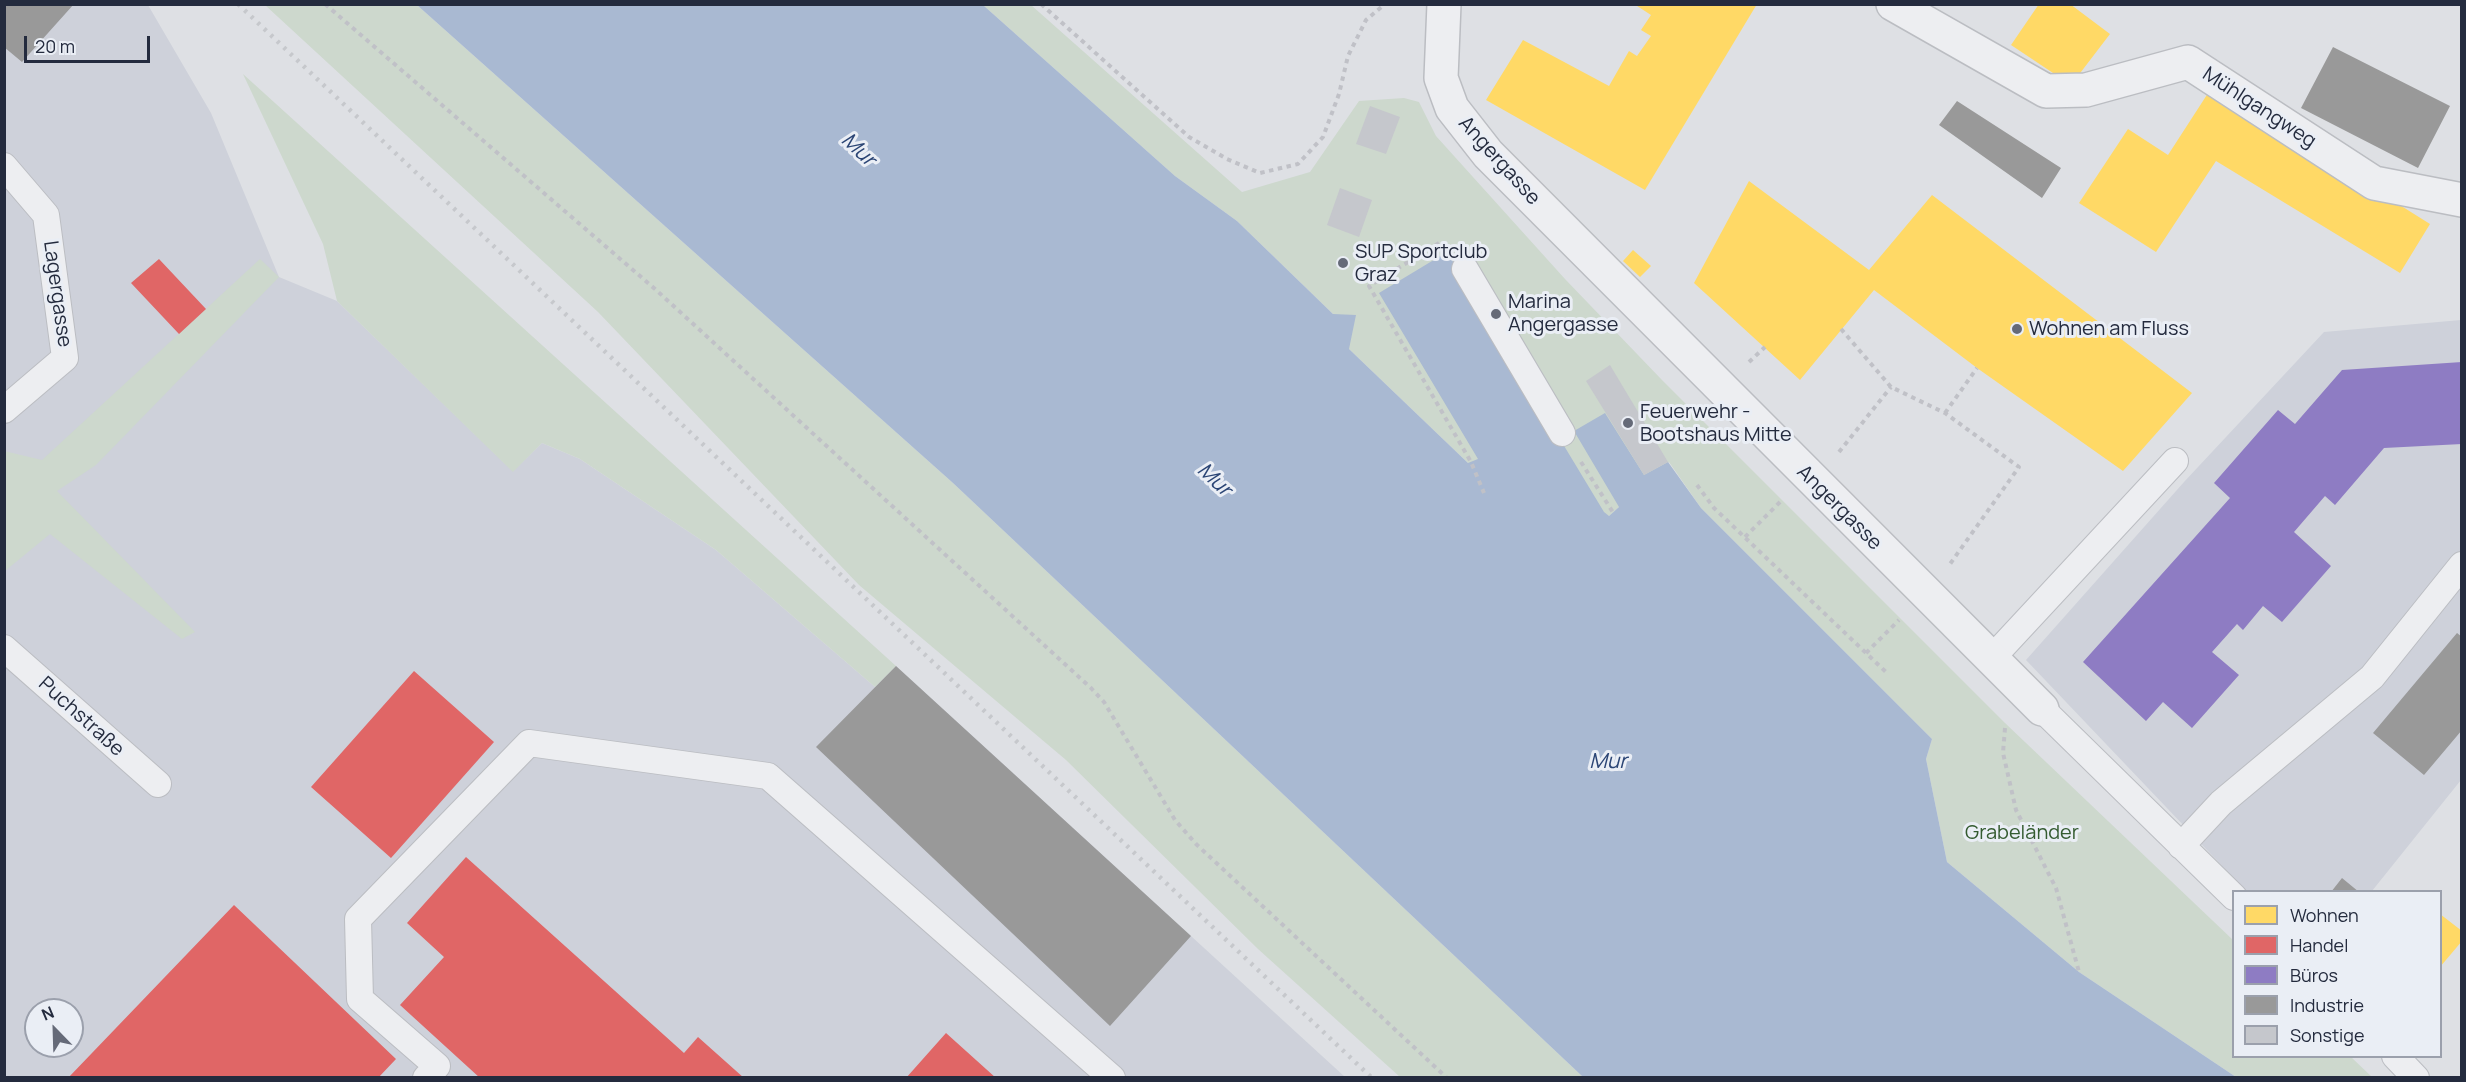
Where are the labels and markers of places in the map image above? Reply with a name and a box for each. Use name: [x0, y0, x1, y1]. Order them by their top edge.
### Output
place label: SUP Sportclub Graz: [1355, 240, 1487, 287]
marker: SUP Sportclub Graz: [1336, 256, 1350, 270]
place label: Marina Angergasse: [1508, 290, 1619, 337]
marker: Marina Angergasse: [1489, 307, 1503, 321]
place label: Wohnen am Fluss: [2029, 317, 2189, 341]
marker: Wohnen am Fluss: [2010, 322, 2024, 336]
place label: Feuerwehr - Bootshaus Mitte: [1640, 400, 1792, 447]
marker: Feuerwehr - Bootshaus Mitte: [1621, 416, 1635, 430]

